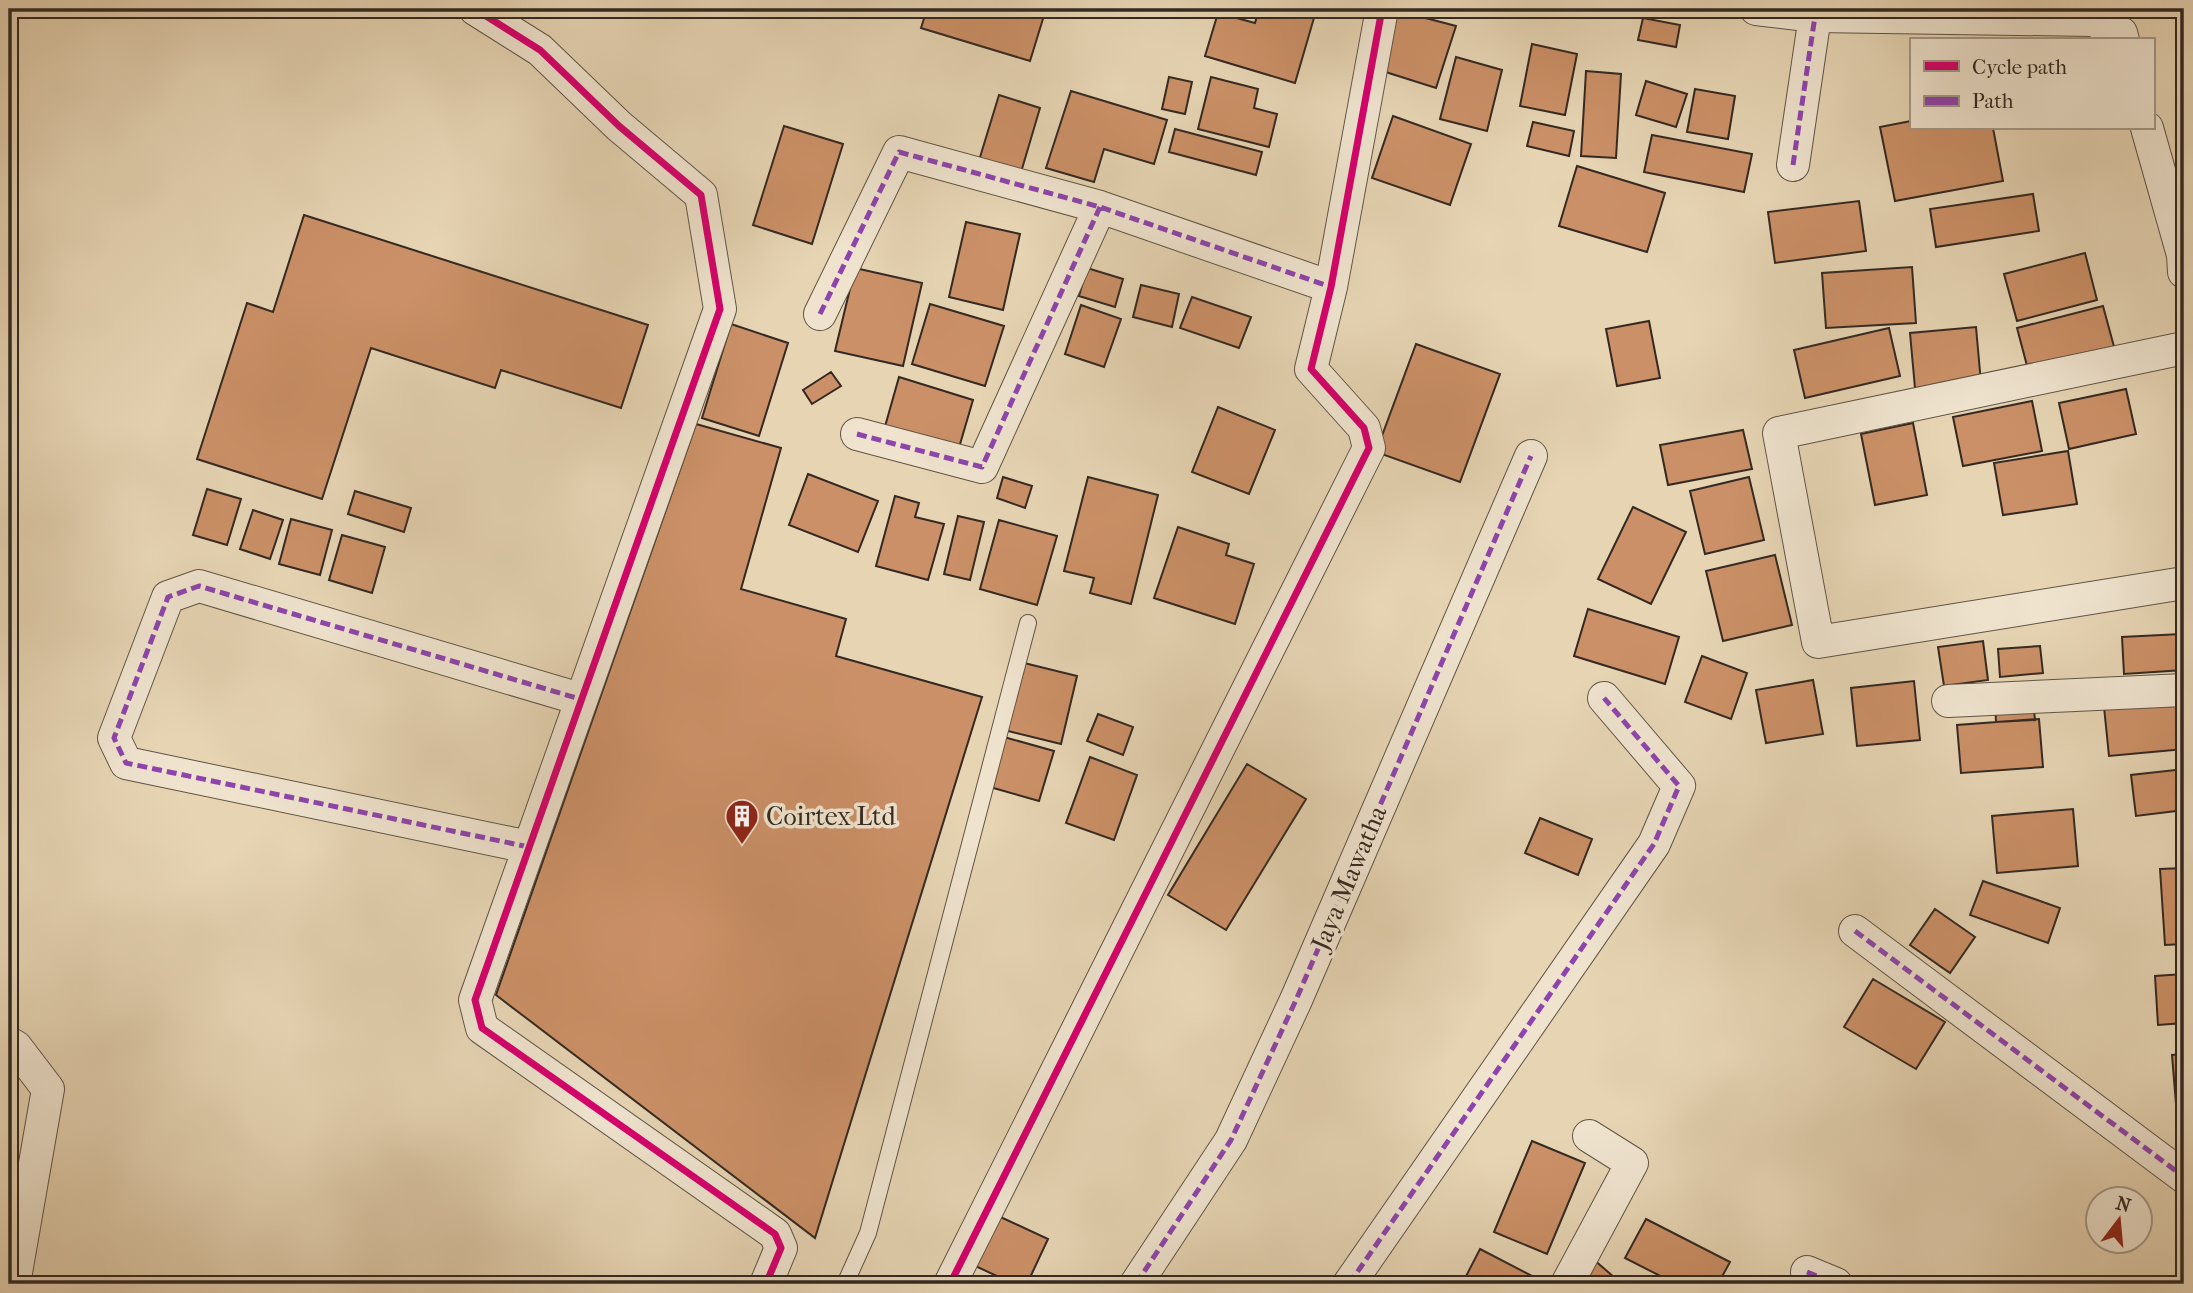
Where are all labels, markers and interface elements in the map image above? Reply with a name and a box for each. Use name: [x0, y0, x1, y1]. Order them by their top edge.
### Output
legend: [1910, 38, 2154, 130]
text: Cycle path: [1972, 55, 2067, 79]
text: Path: [1972, 89, 2014, 113]
building icon: Coirtex Ltd: [723, 797, 761, 846]
street label: Jaya Mawatha: [1304, 800, 1394, 957]
place label: Coirtex Ltd: [766, 801, 896, 832]
north arrow: [2084, 1184, 2154, 1254]
text: N: [2113, 1192, 2134, 1217]

